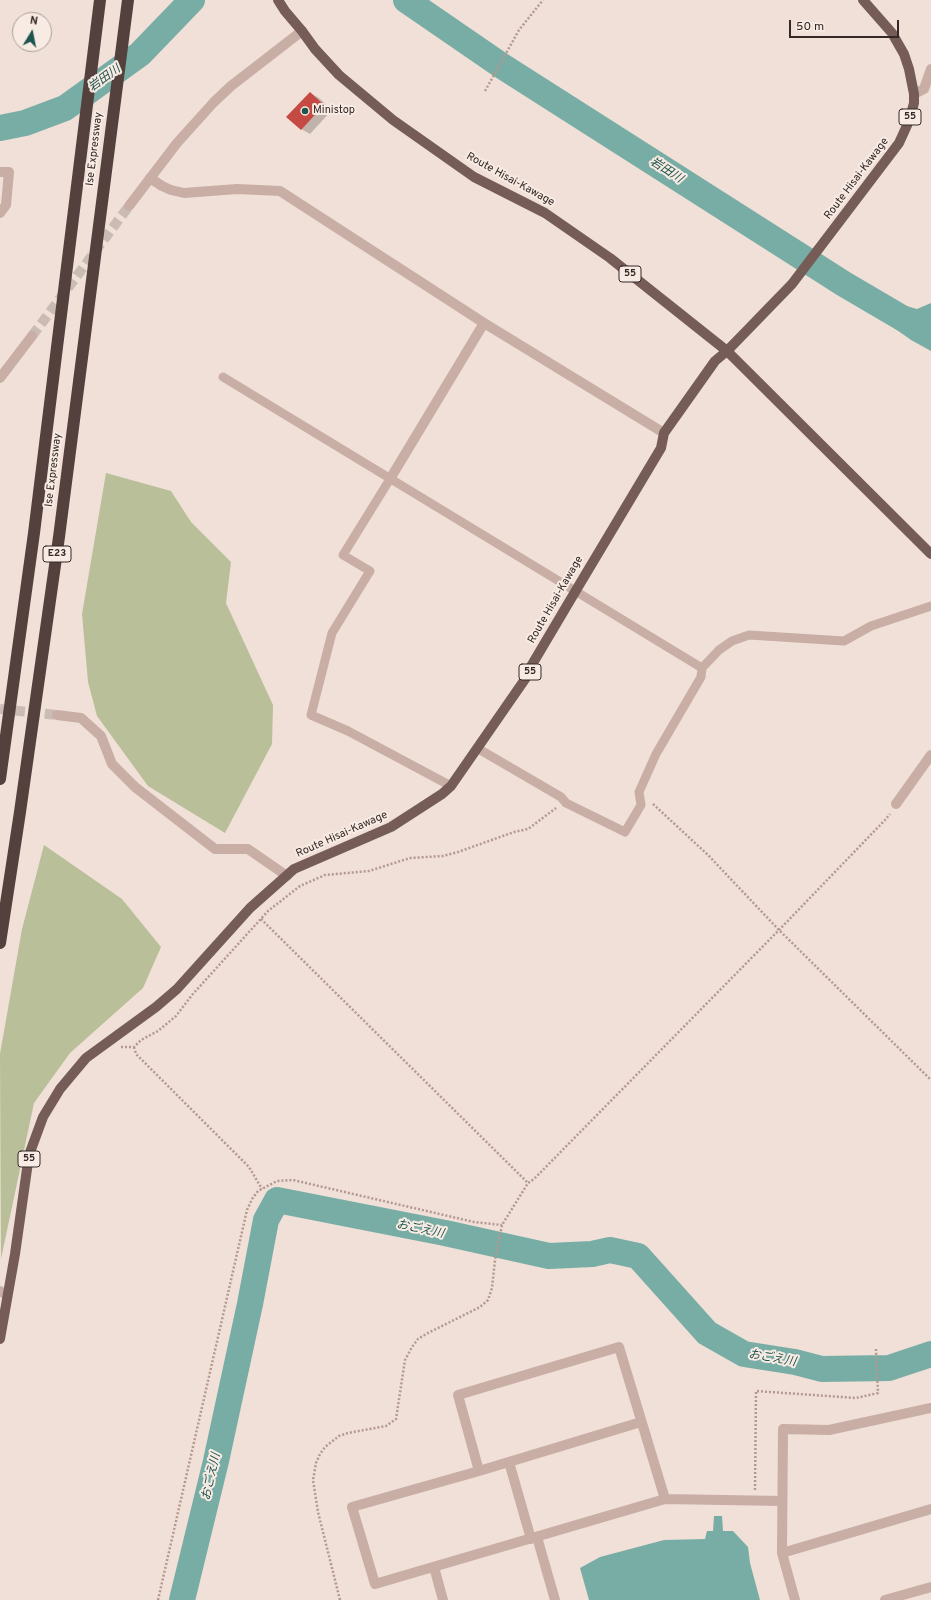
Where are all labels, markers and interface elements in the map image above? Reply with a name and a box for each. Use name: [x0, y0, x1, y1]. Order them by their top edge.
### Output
north arrow: [12, 12, 52, 52]
scale bar: [791, 12, 901, 38]
text: N: [29, 14, 39, 29]
text: 50 m: [796, 19, 824, 35]
water label: 岩田川: [86, 63, 124, 95]
place label: Ministop: [313, 104, 355, 118]
marker: Ministop: [300, 106, 310, 116]
road number: 55: [899, 109, 921, 125]
street label: Ise Expressway: [84, 111, 106, 187]
street label: Route Hisai-Kawage: [822, 136, 892, 222]
street label: Route Hisai-Kawage: [464, 150, 556, 210]
water label: 岩田川: [647, 155, 685, 187]
road number: 55: [619, 266, 641, 282]
street label: Ise Expressway: [43, 432, 65, 508]
road number: E23: [43, 546, 71, 562]
street label: Route Hisai-Kawage: [526, 554, 586, 646]
road number: 55: [519, 664, 541, 680]
street label: Route Hisai-Kawage: [294, 809, 390, 861]
road number: 55: [18, 1151, 40, 1167]
water label: おごえ川: [395, 1218, 445, 1242]
water label: おごえ川: [747, 1348, 797, 1370]
water label: おごえ川: [200, 1452, 224, 1502]

